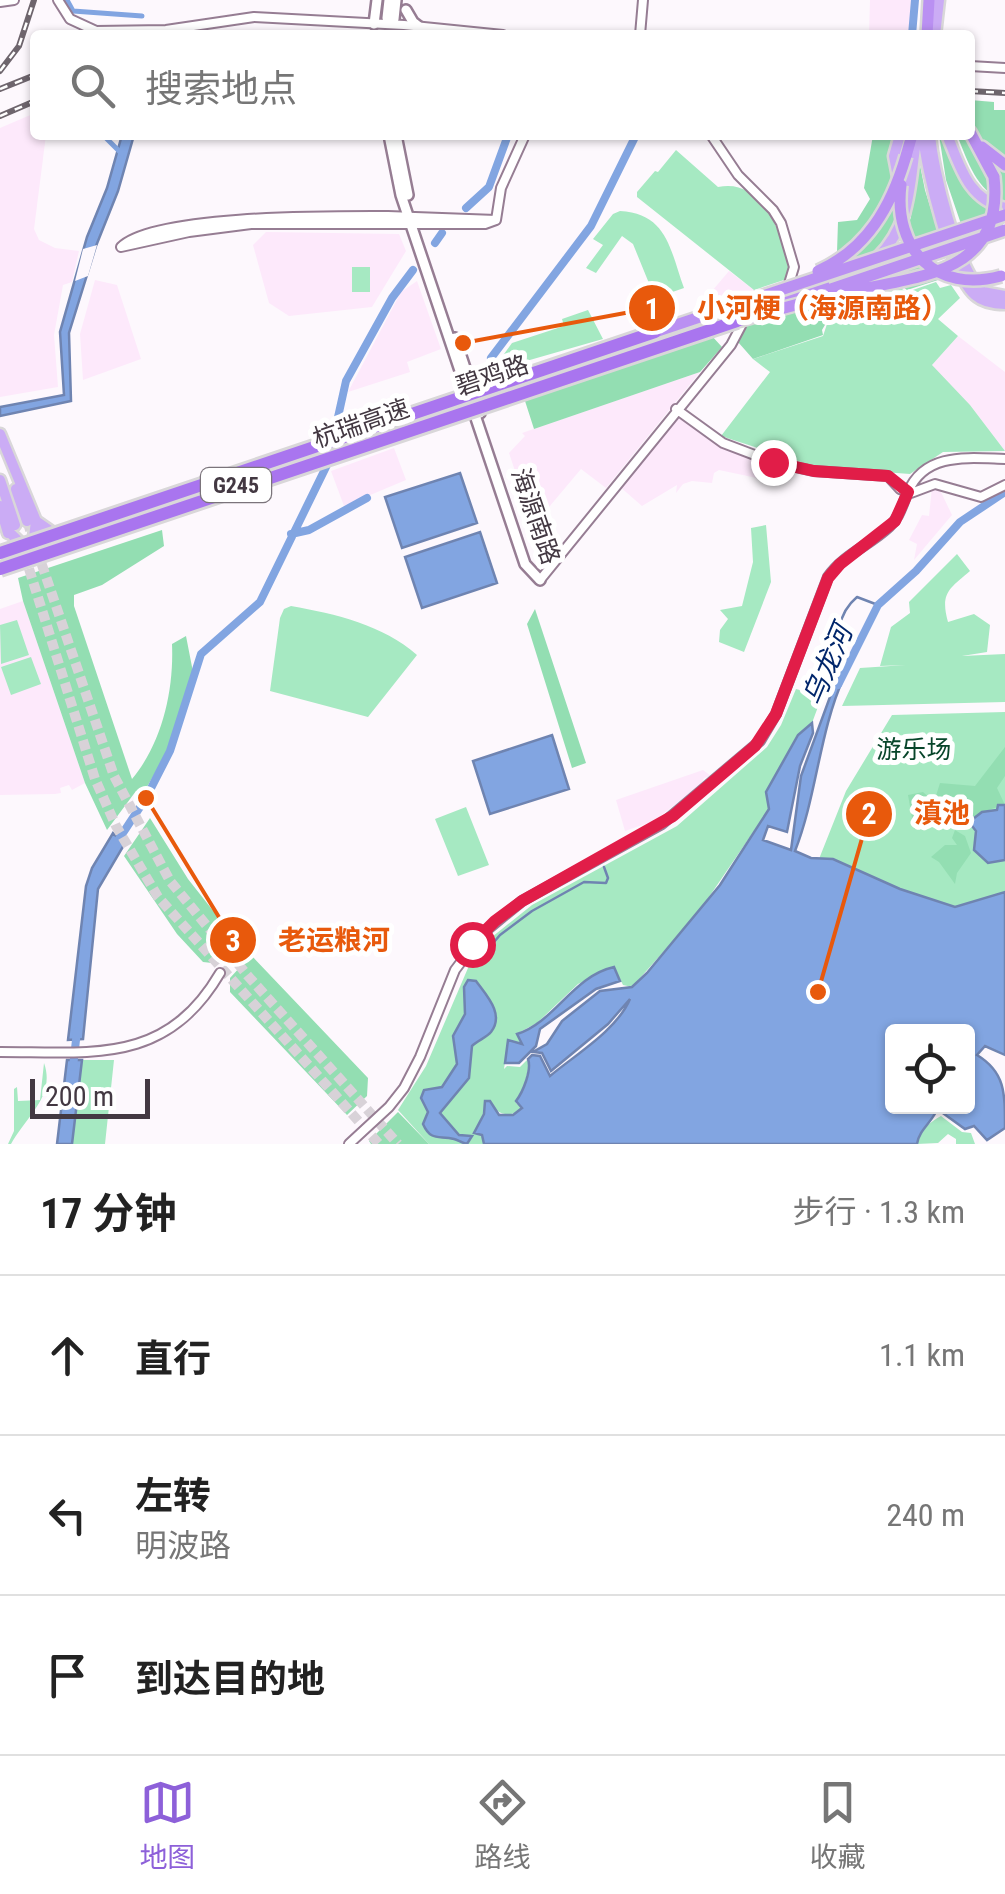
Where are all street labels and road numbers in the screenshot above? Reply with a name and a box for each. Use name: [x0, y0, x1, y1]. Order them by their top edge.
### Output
street label: 碧鸡路: [452, 350, 532, 401]
street label: 杭瑞高速: [309, 393, 413, 453]
street label: 海源南路: [506, 464, 566, 568]
road number: G245: [201, 468, 271, 502]

